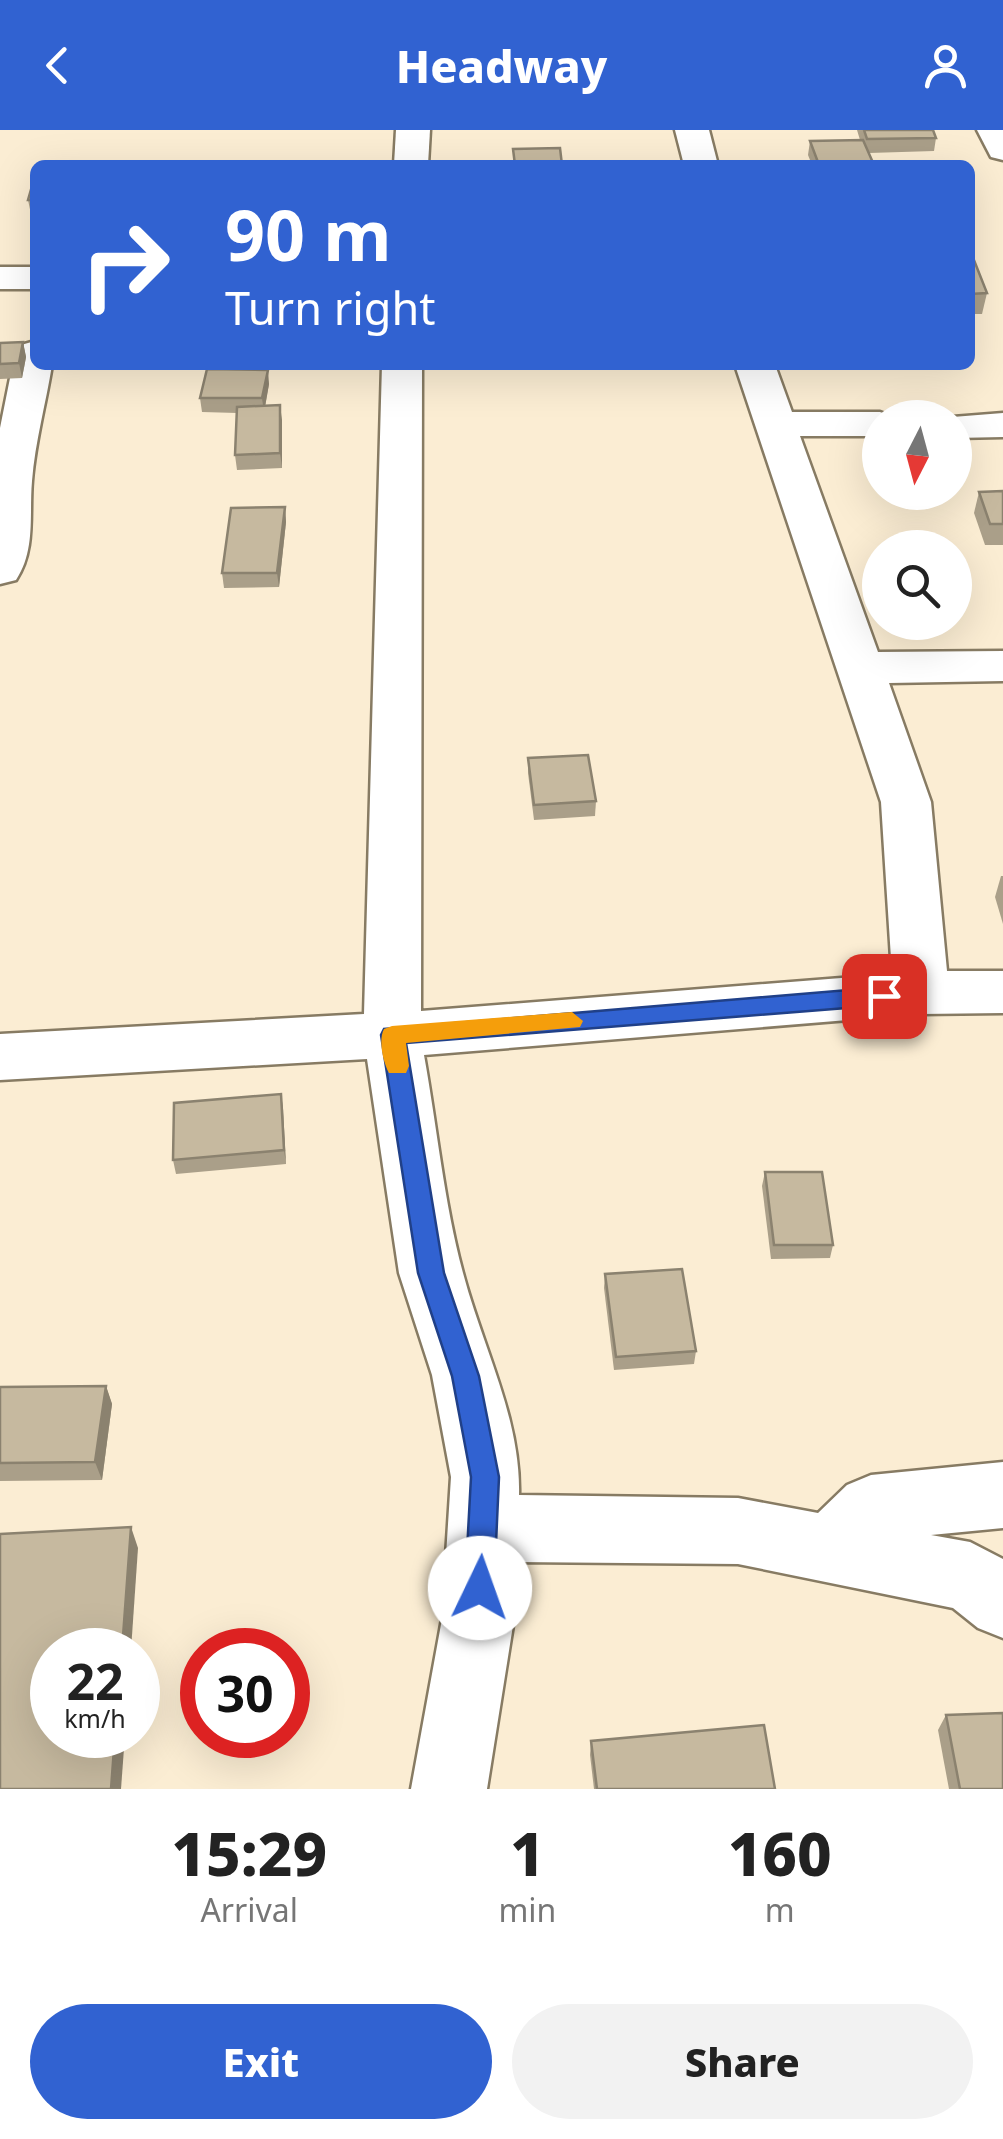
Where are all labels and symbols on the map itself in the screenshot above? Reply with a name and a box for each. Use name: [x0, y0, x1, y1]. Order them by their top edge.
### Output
north arrow: [862, 400, 972, 510]
pin: [842, 954, 927, 1039]
position arrow: [428, 1536, 532, 1640]
speed limit sign: 30: [180, 1628, 310, 1758]

